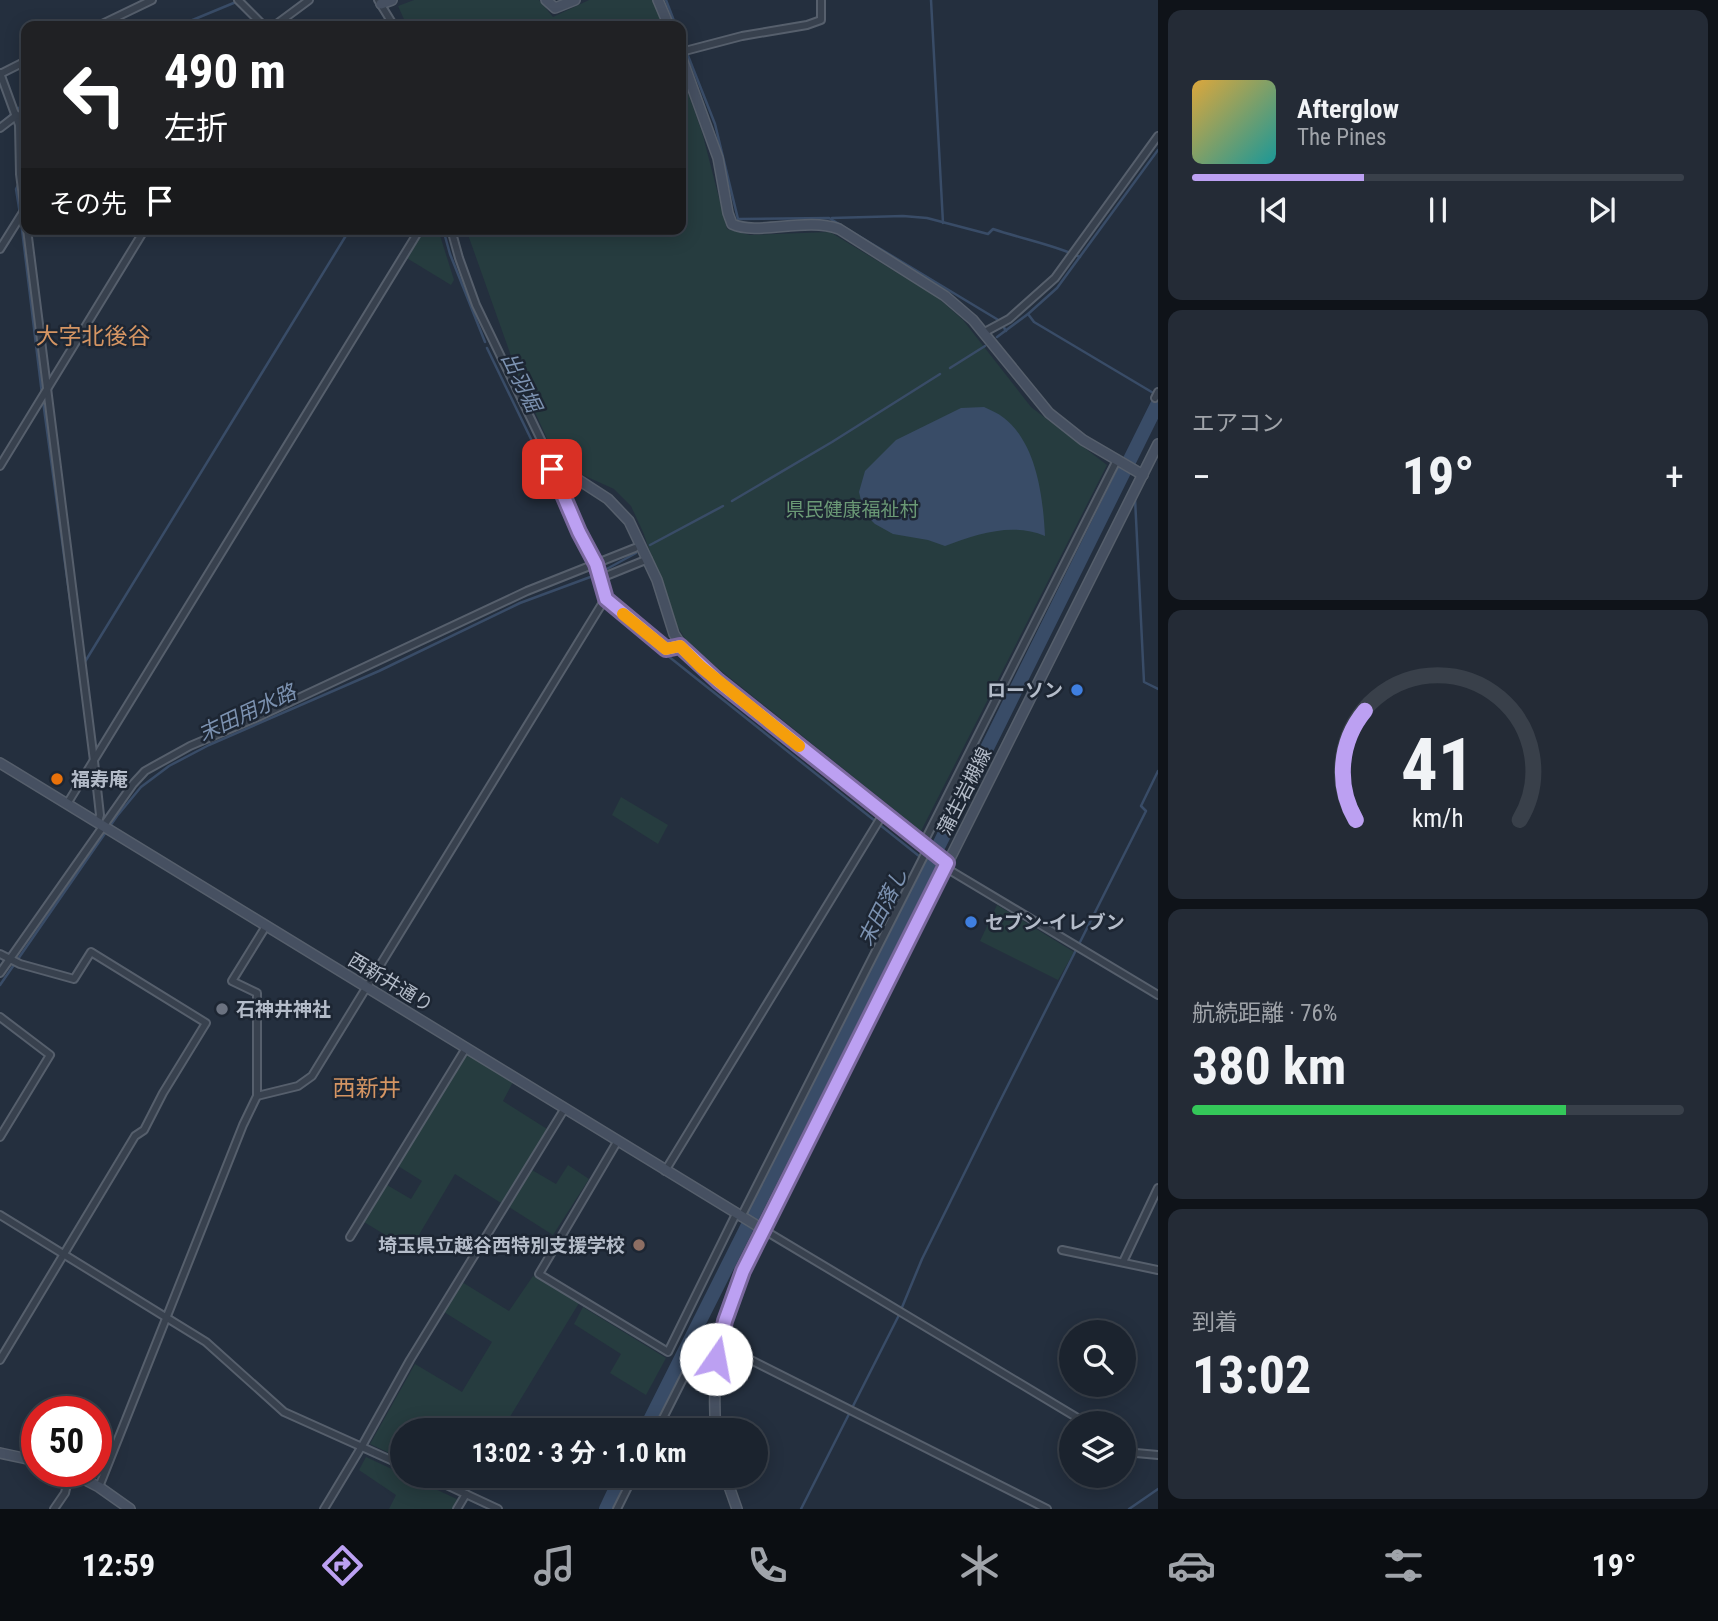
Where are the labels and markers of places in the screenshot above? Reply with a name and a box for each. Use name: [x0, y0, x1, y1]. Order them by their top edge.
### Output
pin: [522, 439, 582, 499]
place label: ローソン: [987, 679, 1063, 702]
marker: ローソン: [1069, 682, 1085, 698]
place label: 福寿庵: [71, 768, 128, 791]
marker: 福寿庵: [49, 771, 65, 787]
place label: セブン-イレブン: [985, 911, 1125, 934]
marker: セブン-イレブン: [963, 914, 979, 930]
place label: 石神井神社: [236, 998, 331, 1021]
marker: 石神井神社: [214, 1001, 230, 1017]
place label: 埼玉県立越谷西特別支援学校: [378, 1234, 625, 1257]
marker: 埼玉県立越谷西特別支援学校: [631, 1237, 647, 1253]

